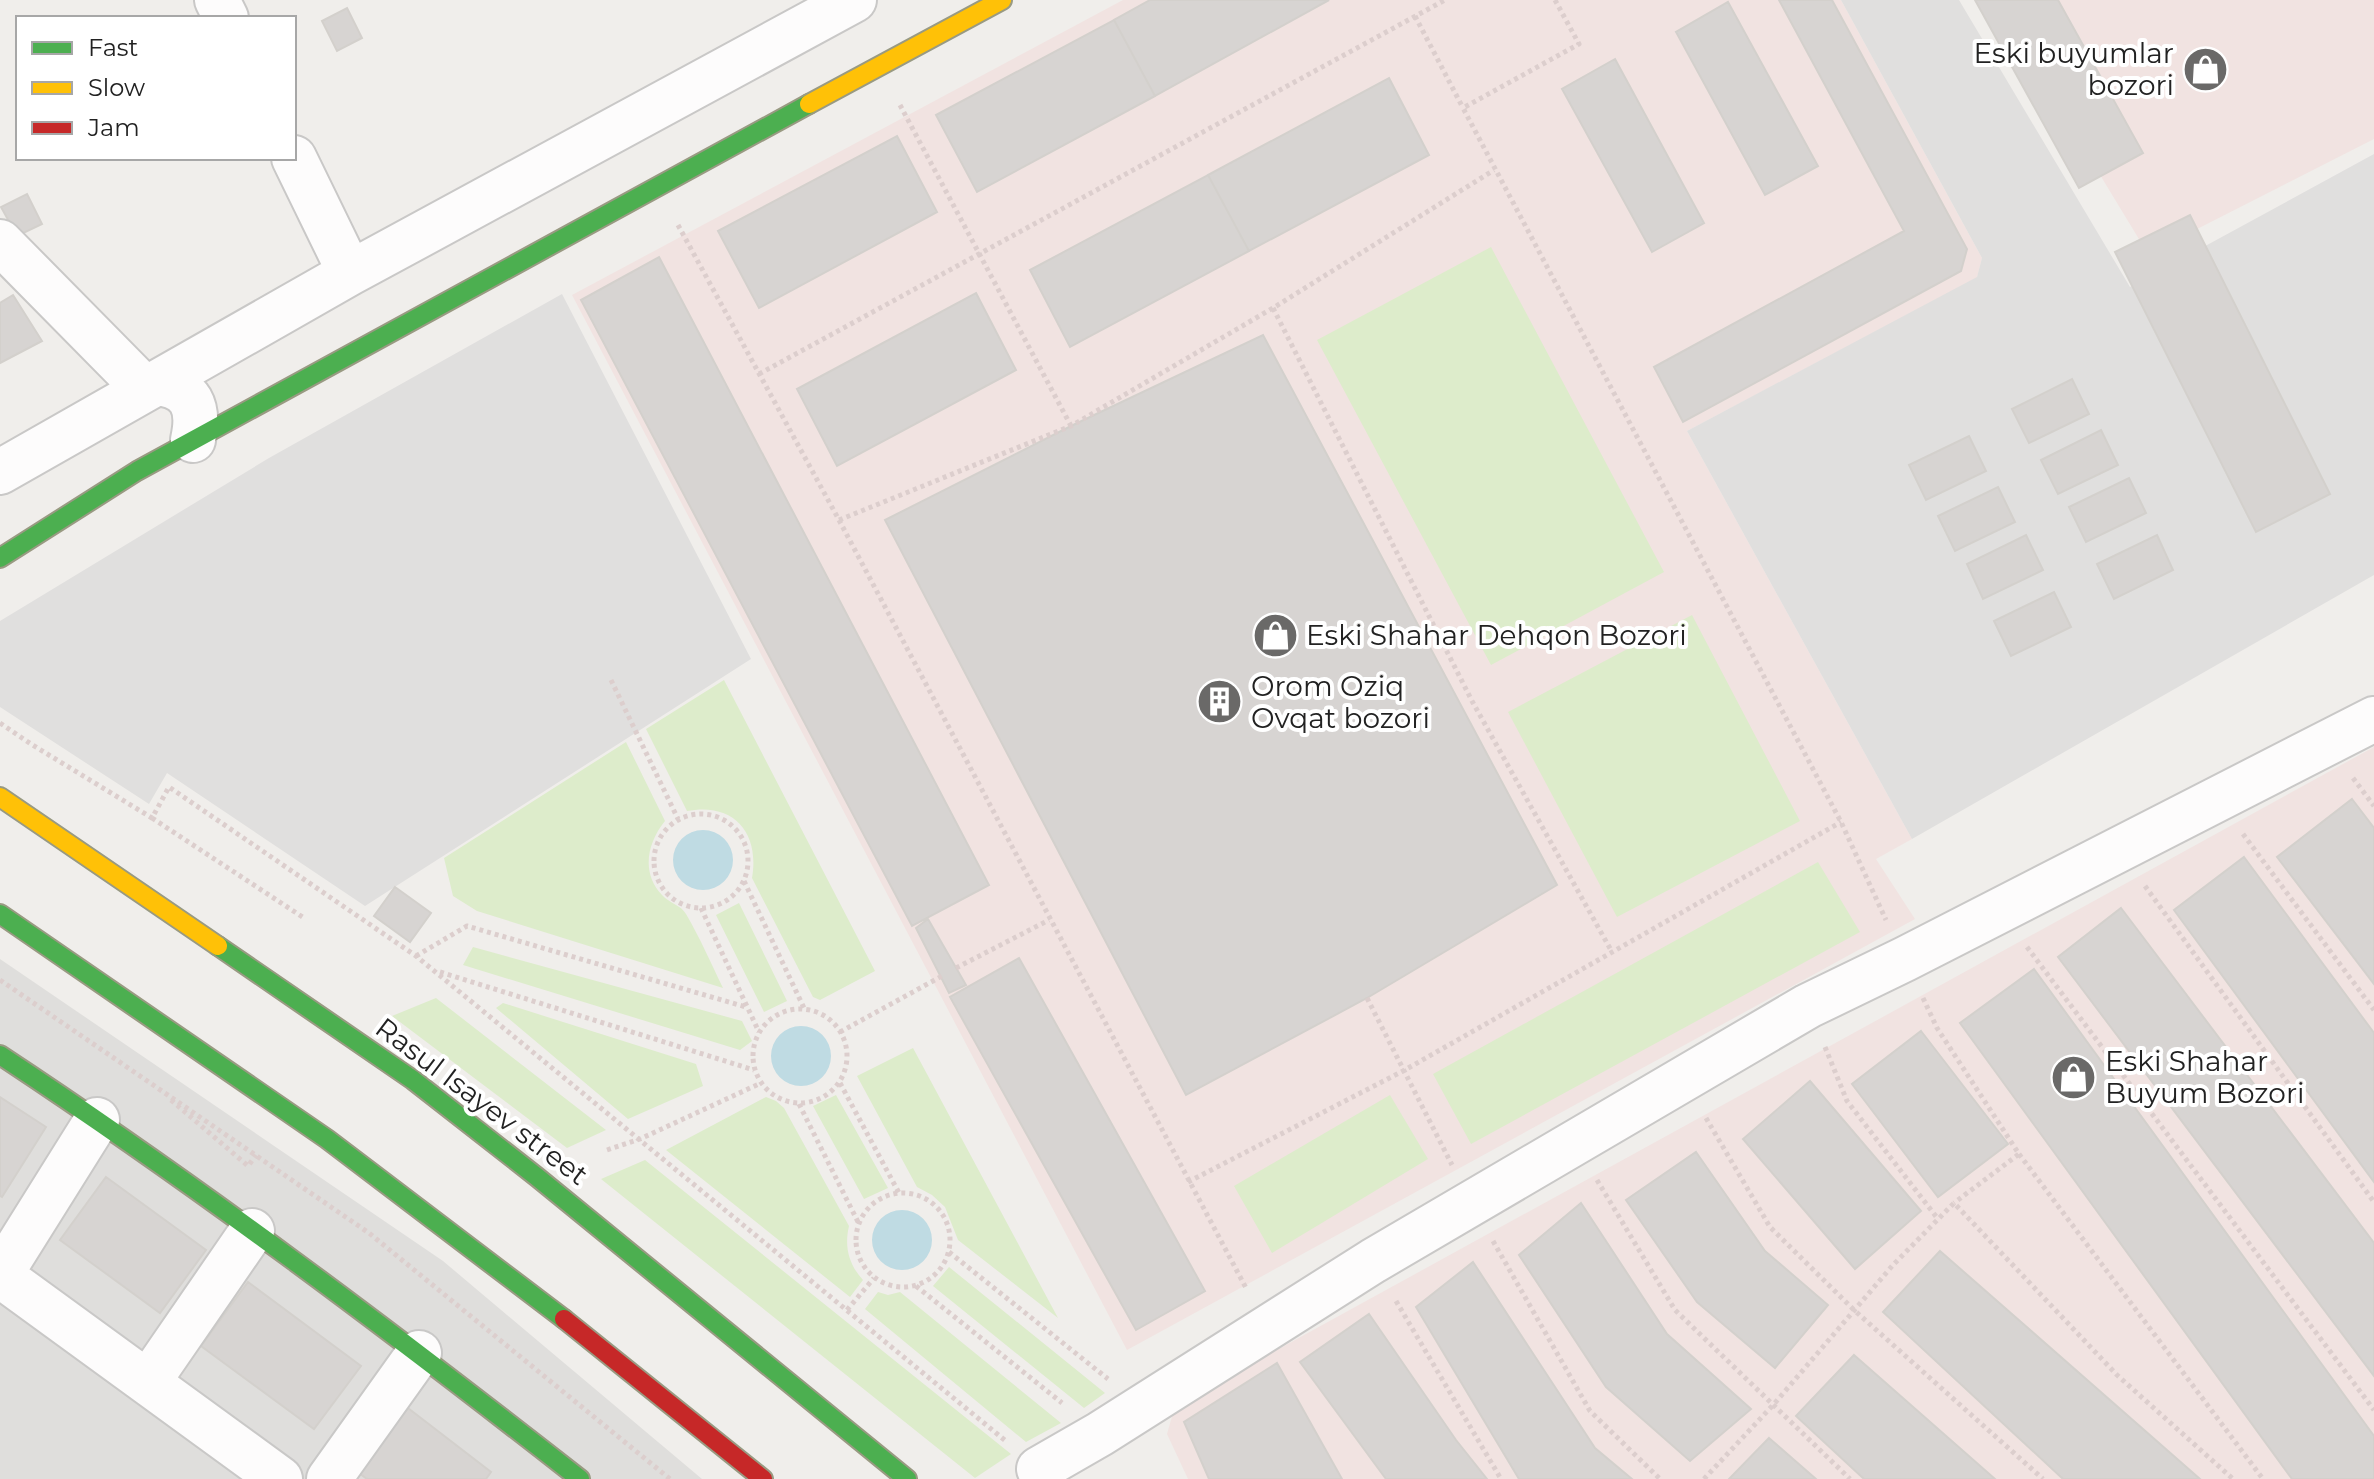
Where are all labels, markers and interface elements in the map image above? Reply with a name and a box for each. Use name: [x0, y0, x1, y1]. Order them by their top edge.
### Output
legend: [16, 16, 296, 160]
text: Fast: [88, 33, 139, 62]
place label: Eski buyumlar bozori: [1974, 36, 2174, 102]
shop icon: Eski buyumlar bozori: [2181, 45, 2229, 93]
text: Slow: [88, 73, 145, 102]
text: Jam: [87, 113, 140, 142]
shop icon: Eski Shahar Dehqon Bozori: [1251, 611, 1299, 659]
place label: Eski Shahar Dehqon Bozori: [1306, 618, 1687, 652]
place label: Orom Oziq Ovqat bozori: [1251, 669, 1430, 735]
building icon: Orom Oziq Ovqat bozori: [1196, 678, 1244, 726]
street label: Rasul Isayev street: [369, 1010, 595, 1192]
place label: Eski Shahar Buyum Bozori: [2105, 1044, 2304, 1110]
shop icon: Eski Shahar Buyum Bozori: [2050, 1053, 2098, 1101]

